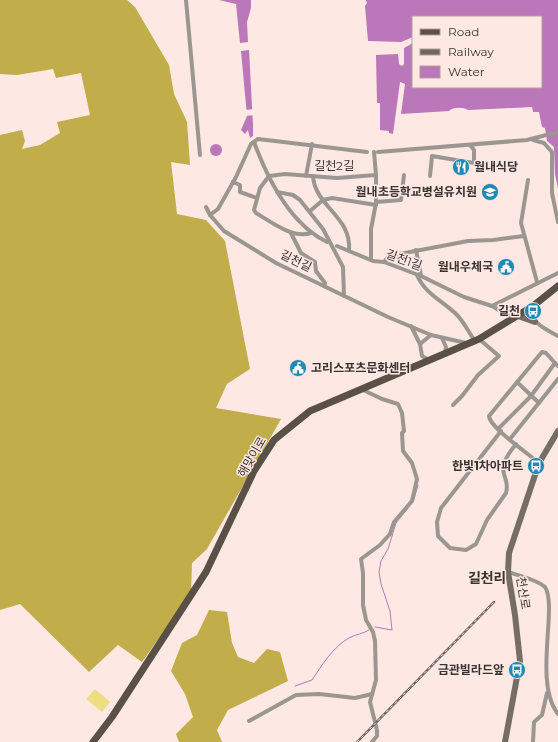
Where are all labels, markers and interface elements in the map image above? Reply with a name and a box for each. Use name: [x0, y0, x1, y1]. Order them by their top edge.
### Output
legend: [412, 16, 542, 88]
text: Road: [448, 24, 479, 39]
text: Railway: [448, 44, 494, 59]
text: Water: [448, 64, 485, 79]
restaurant icon: 월내식당: [451, 157, 471, 177]
street label: 길천2길: [314, 158, 354, 173]
place label: 월내식당: [474, 159, 518, 174]
school or university icon: 월내초등학교병설유치원: [480, 182, 500, 202]
place label: 월내초등학교병설유치원: [356, 184, 477, 199]
street label: 길천1길: [384, 246, 424, 273]
street label: 길천길: [278, 247, 314, 275]
public building icon: 월내우체국: [496, 257, 516, 277]
place label: 월내우체국: [438, 259, 493, 274]
bus stop icon: 길천: [523, 301, 543, 321]
place label: 길천: [498, 303, 520, 318]
public building icon: 고리스포츠문화센터: [288, 358, 308, 378]
place label: 고리스포츠문화센터: [311, 360, 410, 375]
street label: 해맞이로: [234, 434, 269, 480]
bus stop icon: 한빛1차아파트: [526, 456, 546, 476]
place label: 한빛1차아파트: [452, 458, 523, 473]
district label: 길천리: [468, 569, 506, 587]
street label: 천산로: [513, 575, 533, 610]
bus stop icon: 금관빌라드앞: [507, 660, 527, 680]
place label: 금관빌라드앞: [438, 662, 504, 677]

